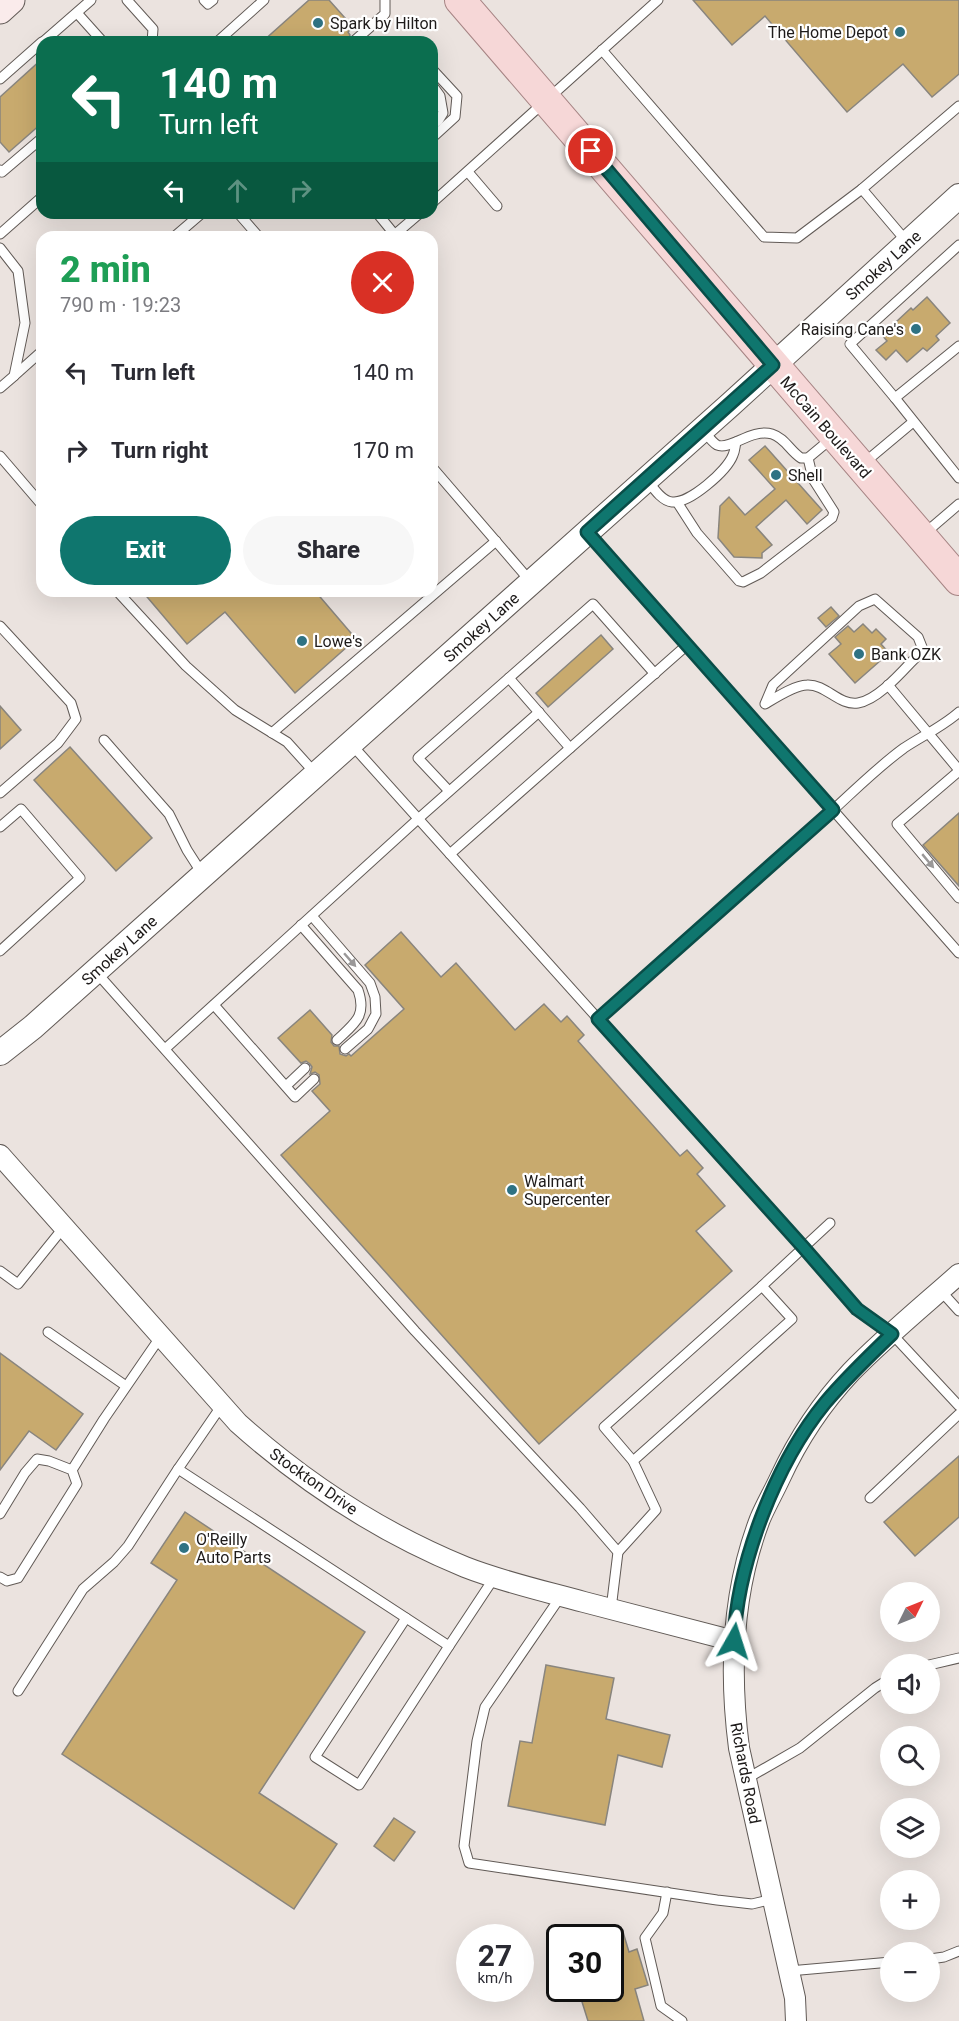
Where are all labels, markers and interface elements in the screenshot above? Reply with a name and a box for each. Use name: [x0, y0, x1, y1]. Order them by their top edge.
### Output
place label: Spark by Hilton: [330, 14, 437, 33]
marker: Spark by Hilton: [311, 16, 325, 30]
place label: The Home Depot: [768, 23, 888, 42]
marker: The Home Depot: [893, 25, 907, 39]
text: 140 m: [159, 59, 278, 108]
icon: left: [60, 60, 138, 138]
text: Turn left: [159, 109, 259, 141]
pin: [565, 125, 616, 176]
icon: arrive: [574, 134, 607, 167]
icon: left: [158, 174, 191, 207]
icon: ahead: [221, 174, 254, 207]
icon: right: [284, 174, 317, 207]
street label: Smokey Lane: [842, 226, 925, 304]
text: 2 min: [60, 249, 151, 291]
button: close: [351, 251, 414, 314]
text: 790 m · 19:23: [60, 293, 181, 317]
place label: Raising Cane's: [801, 320, 904, 339]
marker: Raising Cane's: [909, 322, 923, 336]
icon: left: [60, 356, 93, 389]
text: Turn left: [111, 360, 195, 385]
text: 140 m: [352, 360, 414, 385]
street label: McCain Boulevard: [776, 372, 875, 482]
icon: right: [60, 434, 93, 467]
text: Turn right: [111, 438, 208, 463]
text: 170 m: [352, 438, 414, 463]
place label: Shell: [788, 466, 823, 485]
marker: Shell: [769, 468, 783, 482]
button: Exit: [60, 516, 231, 585]
button: Share: [243, 516, 414, 585]
street label: Smokey Lane: [440, 588, 523, 666]
place label: Lowe's: [314, 632, 363, 651]
marker: Lowe's: [295, 634, 309, 648]
place label: Bank OZK: [871, 645, 942, 664]
marker: Bank OZK: [852, 647, 866, 661]
one-way arrow: [921, 853, 934, 868]
street label: Smokey Lane: [78, 911, 161, 989]
one-way arrow: [343, 952, 356, 967]
place label: Walmart Supercenter: [524, 1172, 610, 1209]
marker: Walmart Supercenter: [505, 1183, 519, 1197]
street label: Stockton Drive: [266, 1444, 361, 1519]
place label: O'Reilly Auto Parts: [196, 1530, 271, 1567]
marker: O'Reilly Auto Parts: [177, 1541, 191, 1555]
north arrow: [880, 1582, 940, 1642]
map controls: [880, 1582, 940, 2002]
position arrow: [702, 1609, 766, 1673]
button: sound: [880, 1654, 940, 1714]
street label: Richards Road: [726, 1721, 765, 1825]
button: search: [880, 1726, 940, 1786]
button: layers: [880, 1798, 940, 1858]
button: +: [880, 1870, 940, 1930]
speed limit sign: 30: [546, 1924, 624, 2002]
text: 27: [478, 1938, 512, 1973]
button: −: [880, 1942, 940, 2002]
text: km/h: [477, 1969, 513, 1987]

